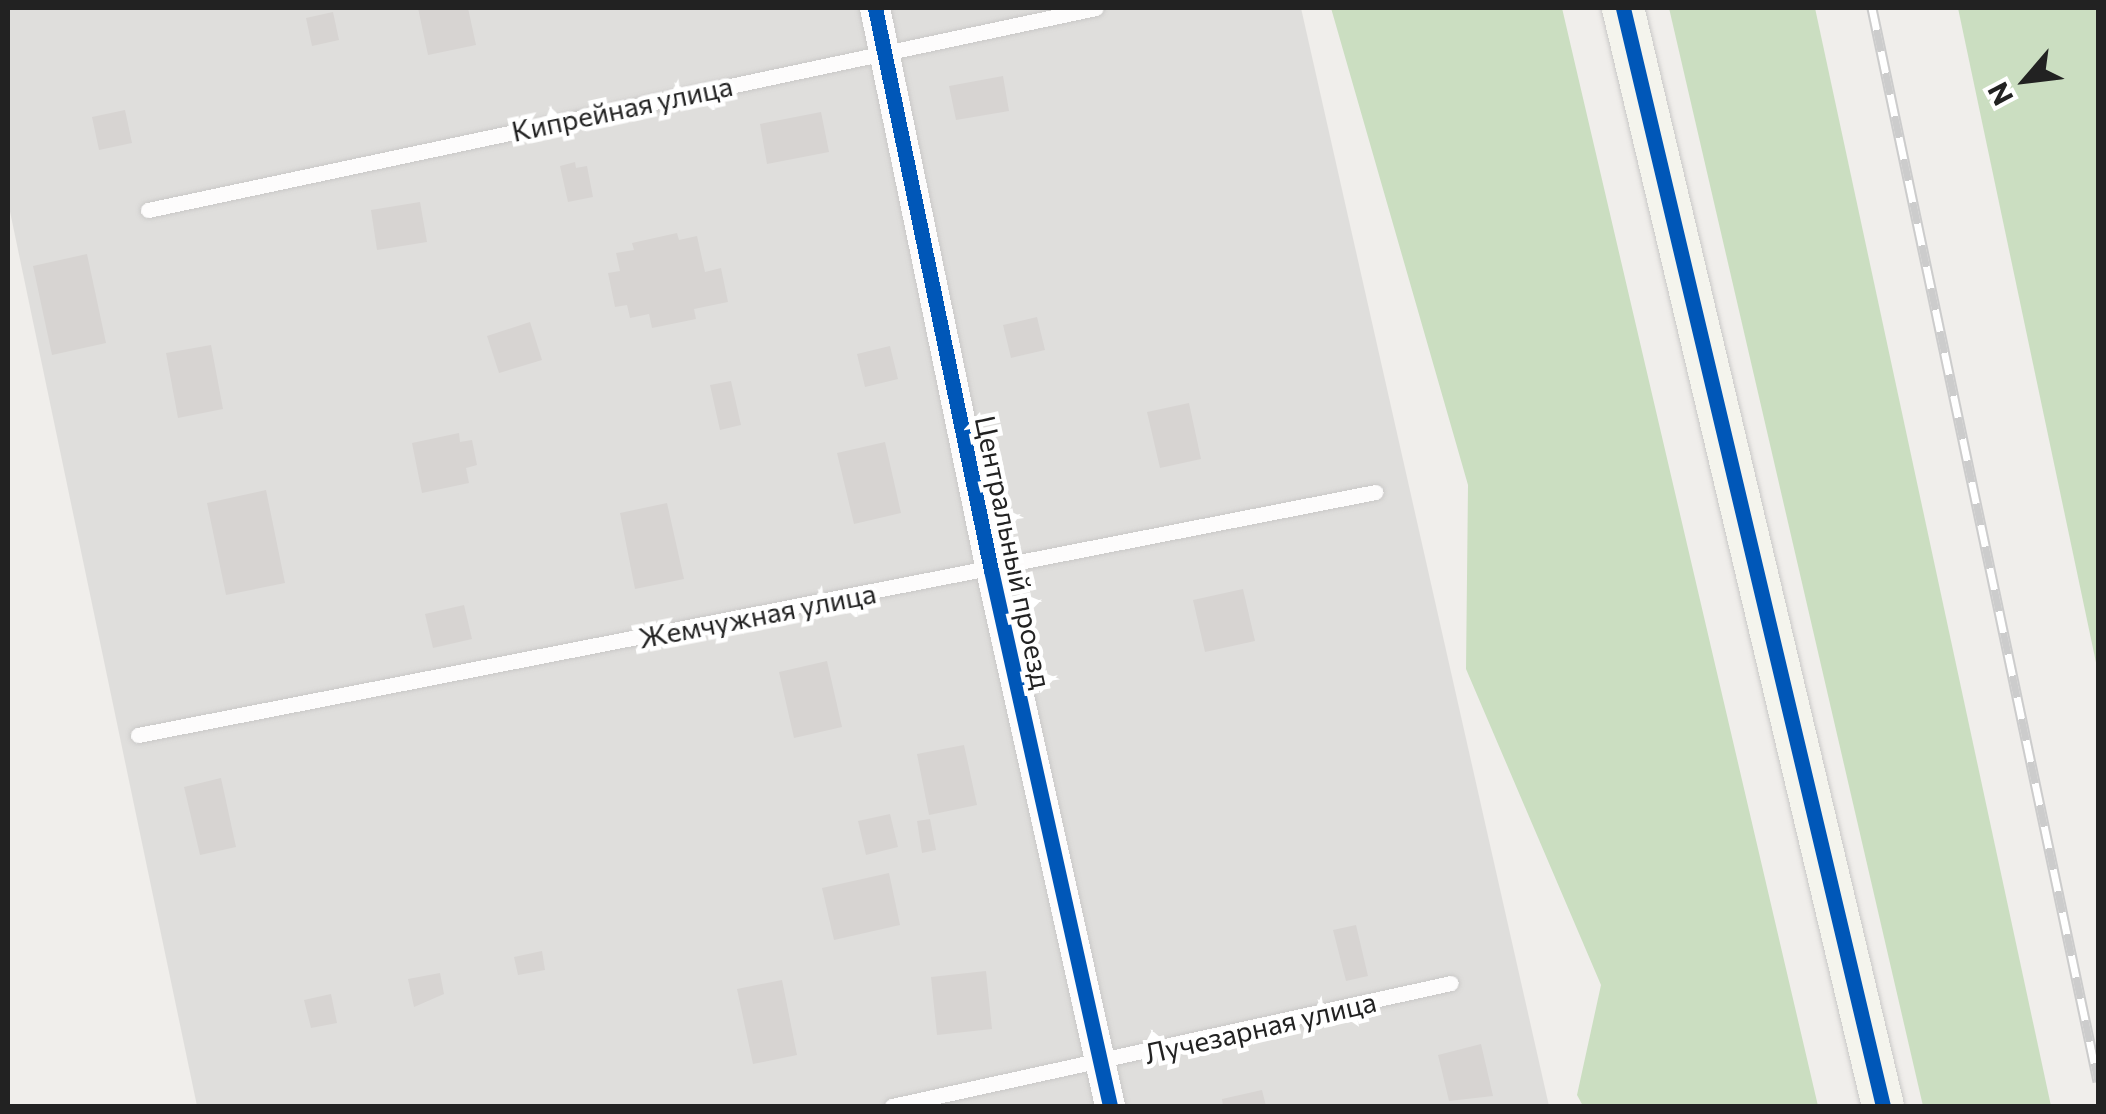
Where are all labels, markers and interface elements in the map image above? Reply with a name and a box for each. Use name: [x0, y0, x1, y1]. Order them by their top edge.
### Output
north arrow: [1976, 30, 2076, 130]
street label: Кипрейная улица: [508, 68, 736, 148]
text: N: [1980, 77, 2019, 111]
street label: Центральный проезд: [969, 412, 1059, 692]
street label: Жемчужная улица: [635, 576, 879, 654]
street label: Лучезарная улица: [1141, 984, 1379, 1070]

